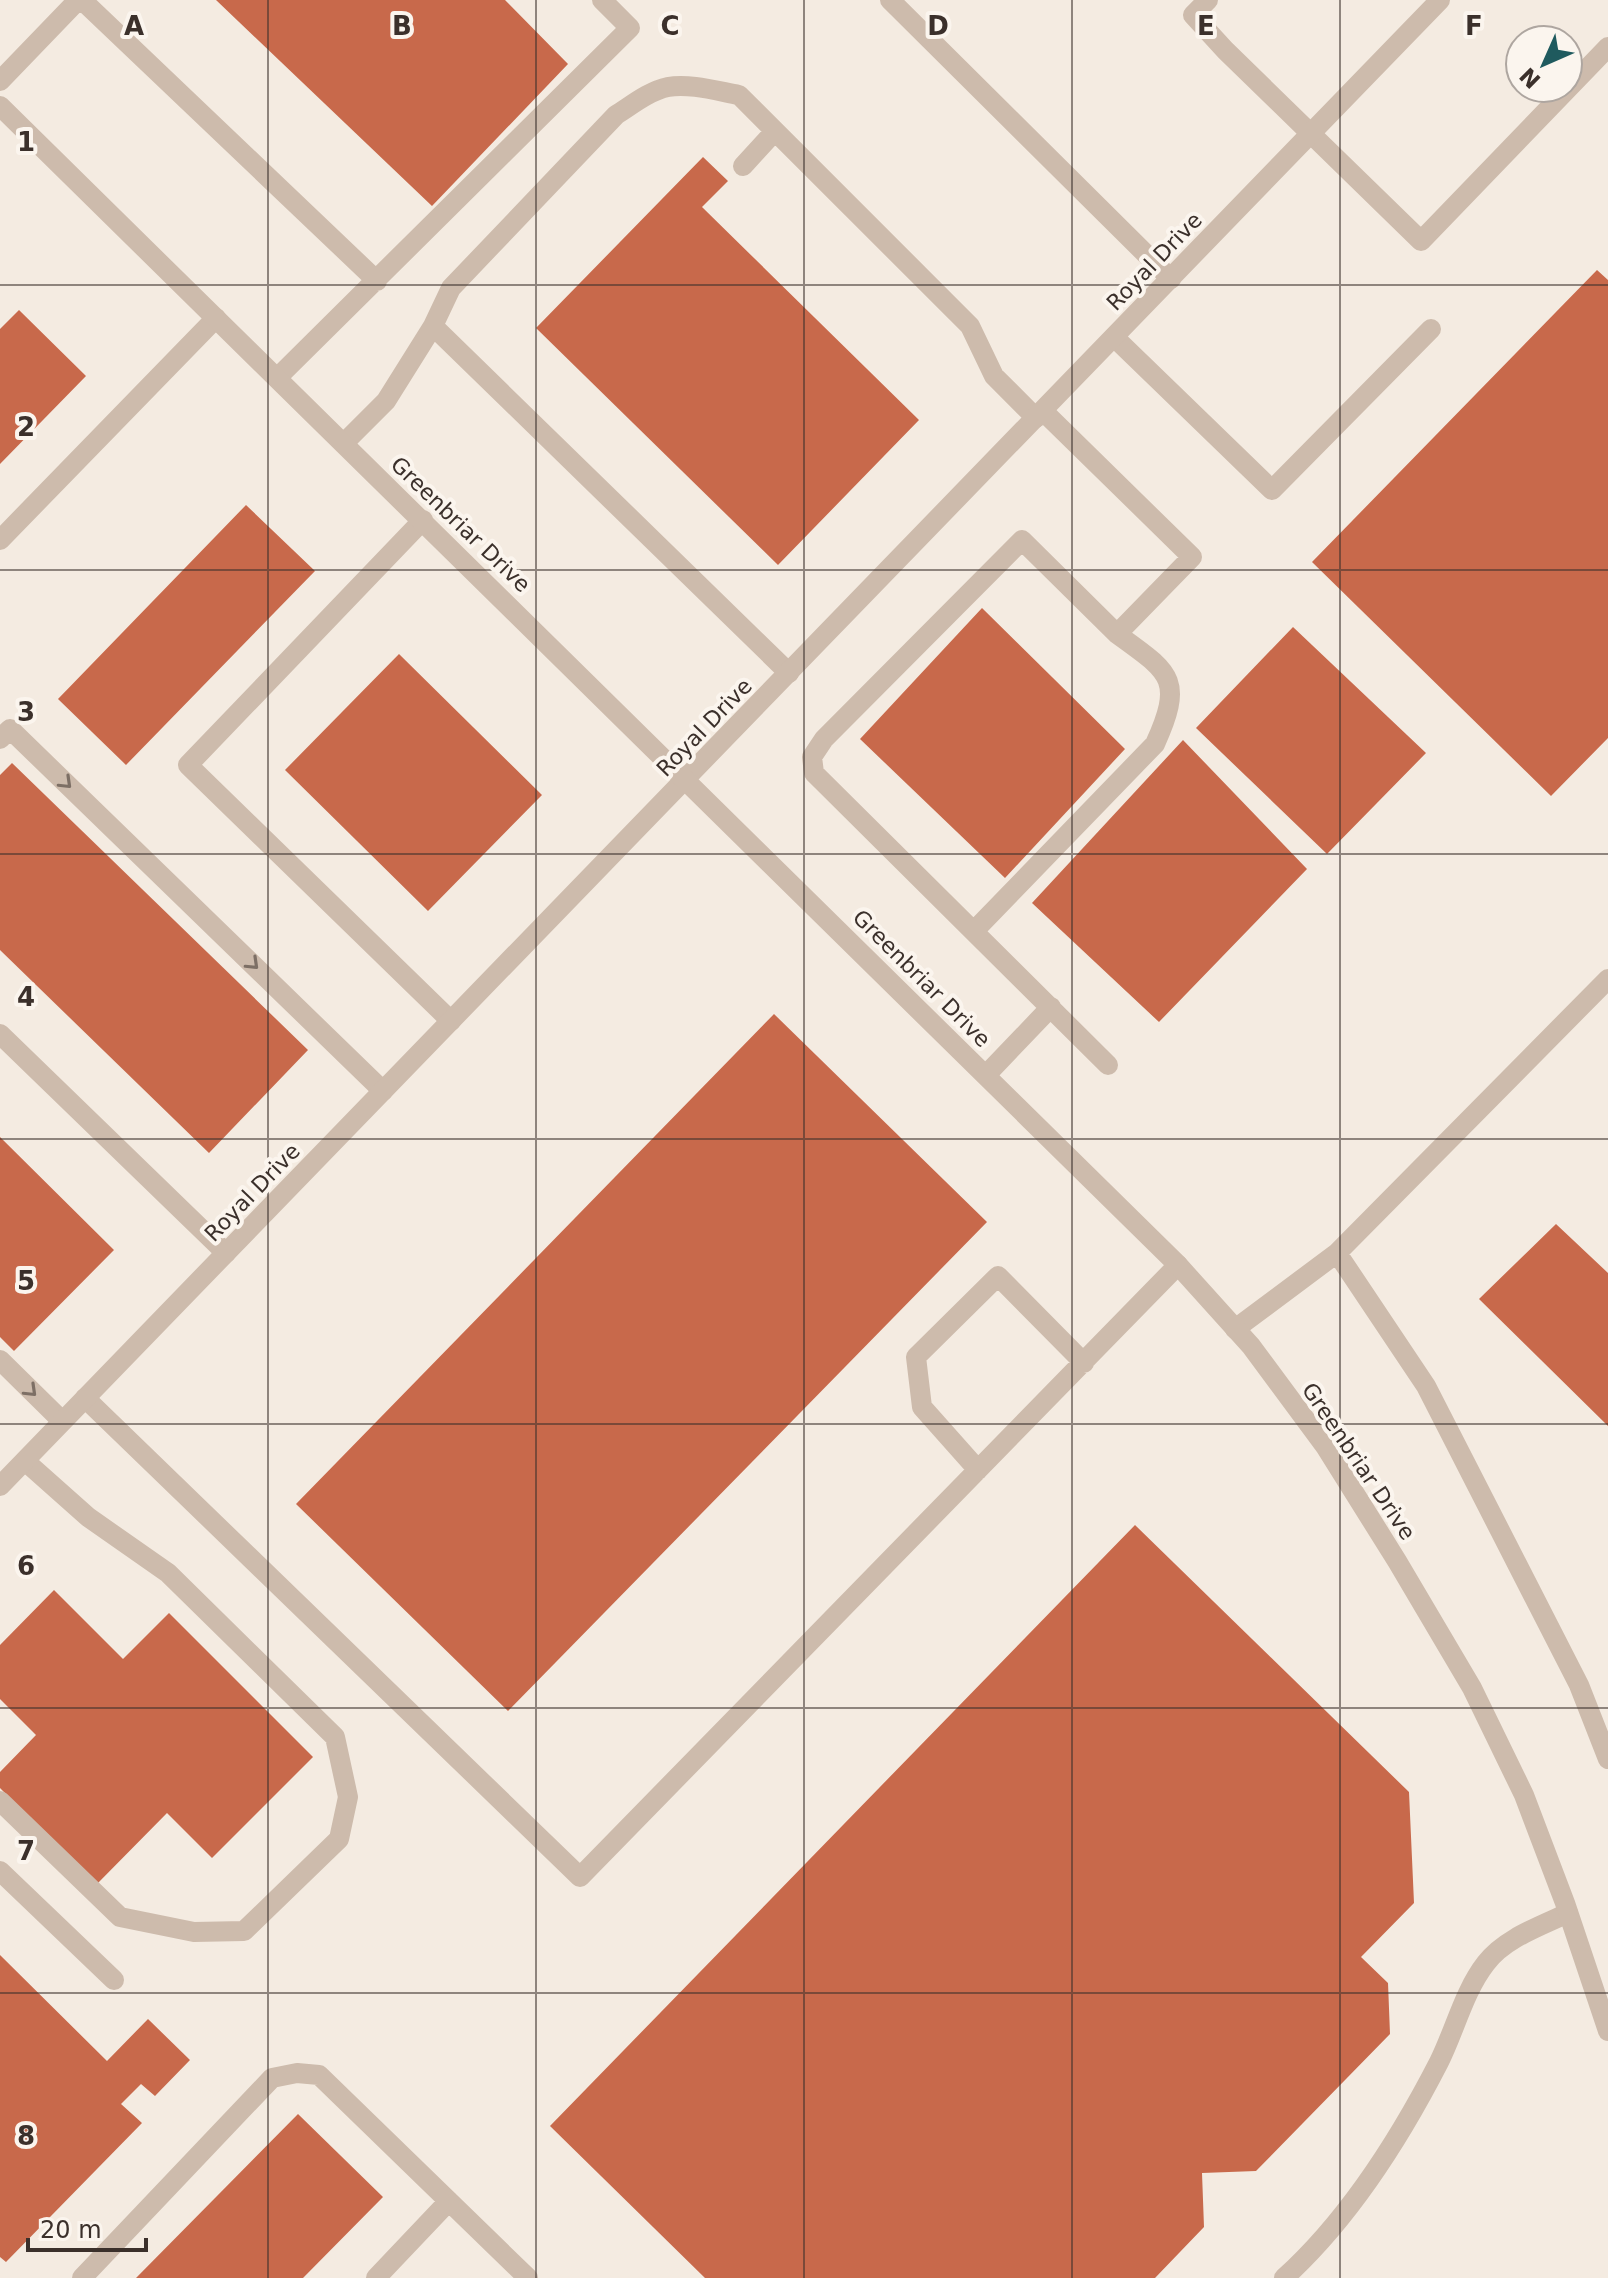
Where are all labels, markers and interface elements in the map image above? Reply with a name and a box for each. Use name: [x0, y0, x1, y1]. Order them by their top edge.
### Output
text: A: [124, 11, 144, 41]
text: B: [392, 11, 412, 41]
text: C: [660, 11, 680, 41]
text: D: [927, 11, 949, 41]
text: E: [1197, 11, 1215, 41]
text: F: [1465, 11, 1483, 41]
north arrow: [1504, 24, 1584, 104]
text: N: [1515, 62, 1546, 93]
text: 1: [17, 127, 35, 157]
street label: Royal Drive: [1102, 207, 1207, 315]
text: 2: [17, 412, 35, 442]
street label: Greenbriar Drive: [386, 451, 535, 597]
street label: Royal Drive: [652, 673, 757, 781]
text: 3: [17, 697, 35, 727]
one-way arrow: [57, 774, 71, 789]
street label: Greenbriar Drive: [848, 904, 996, 1052]
one-way arrow: [244, 955, 258, 970]
text: 4: [17, 982, 35, 1012]
street label: Royal Drive: [200, 1138, 305, 1246]
text: 5: [17, 1266, 35, 1296]
street label: Greenbriar Drive: [1297, 1378, 1420, 1545]
one-way arrow: [22, 1381, 36, 1396]
text: 6: [17, 1551, 35, 1581]
text: 7: [17, 1836, 35, 1866]
text: 8: [17, 2121, 35, 2151]
scale bar: [28, 2202, 146, 2252]
text: 20 m: [40, 2216, 102, 2244]

